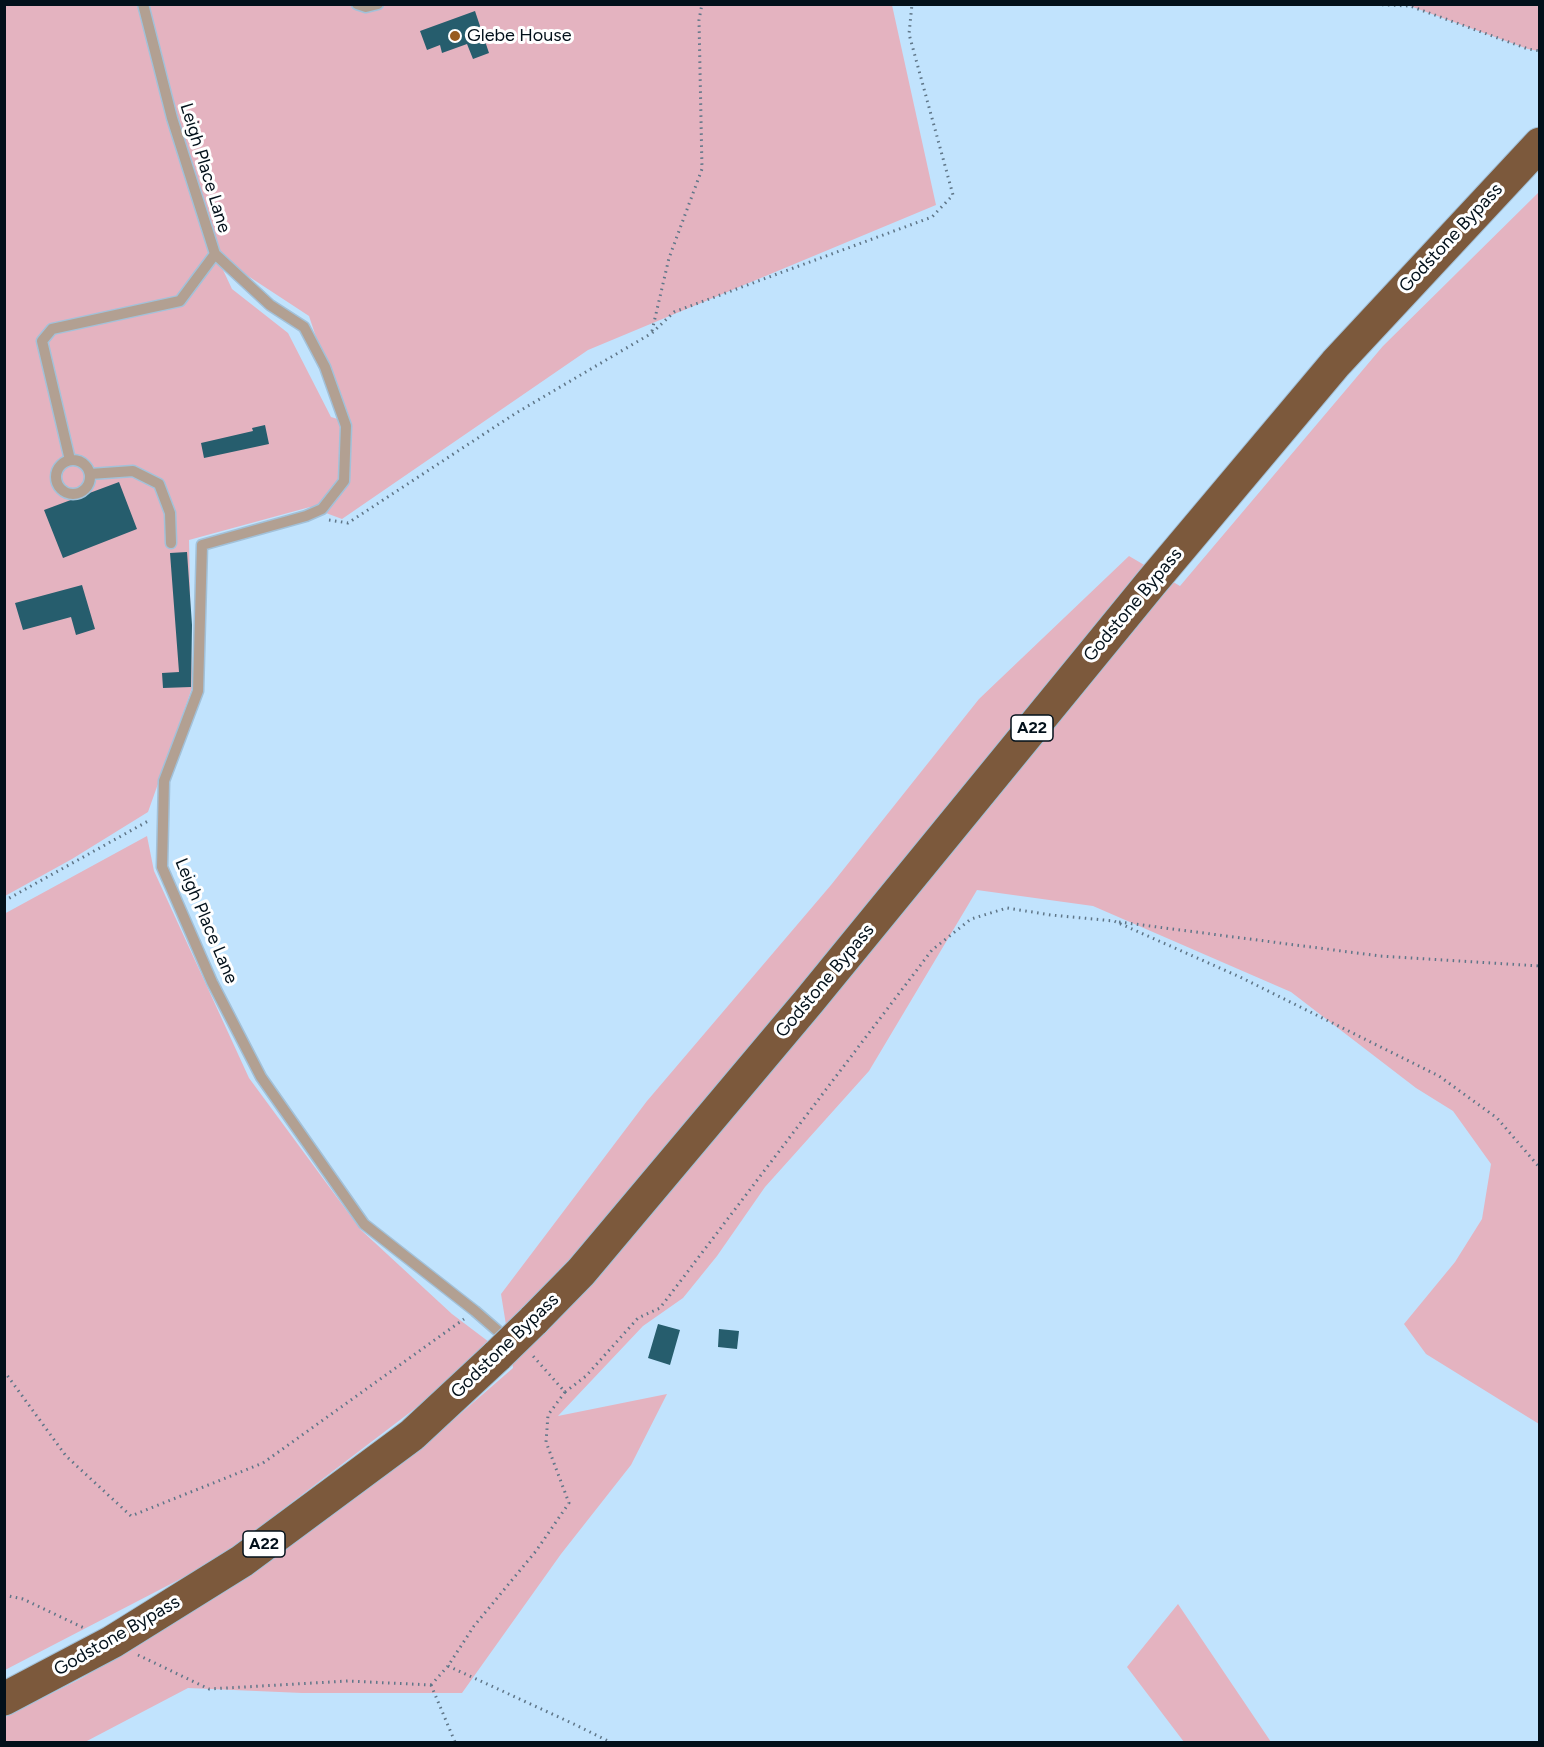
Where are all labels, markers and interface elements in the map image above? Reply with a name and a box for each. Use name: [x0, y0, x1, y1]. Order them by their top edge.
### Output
place label: Glebe House: [467, 25, 572, 47]
marker: Glebe House: [448, 29, 462, 43]
street label: Leigh Place Lane: [175, 101, 235, 235]
street label: Godstone Bypass: [1395, 179, 1507, 297]
street label: Godstone Bypass: [1079, 544, 1187, 666]
road number: A22: [1011, 715, 1053, 741]
street label: Leigh Place Lane: [170, 855, 242, 987]
street label: Godstone Bypass: [771, 920, 879, 1042]
street label: Godstone Bypass: [447, 1289, 563, 1403]
road number: A22: [243, 1531, 285, 1557]
street label: Godstone Bypass: [50, 1591, 184, 1681]

